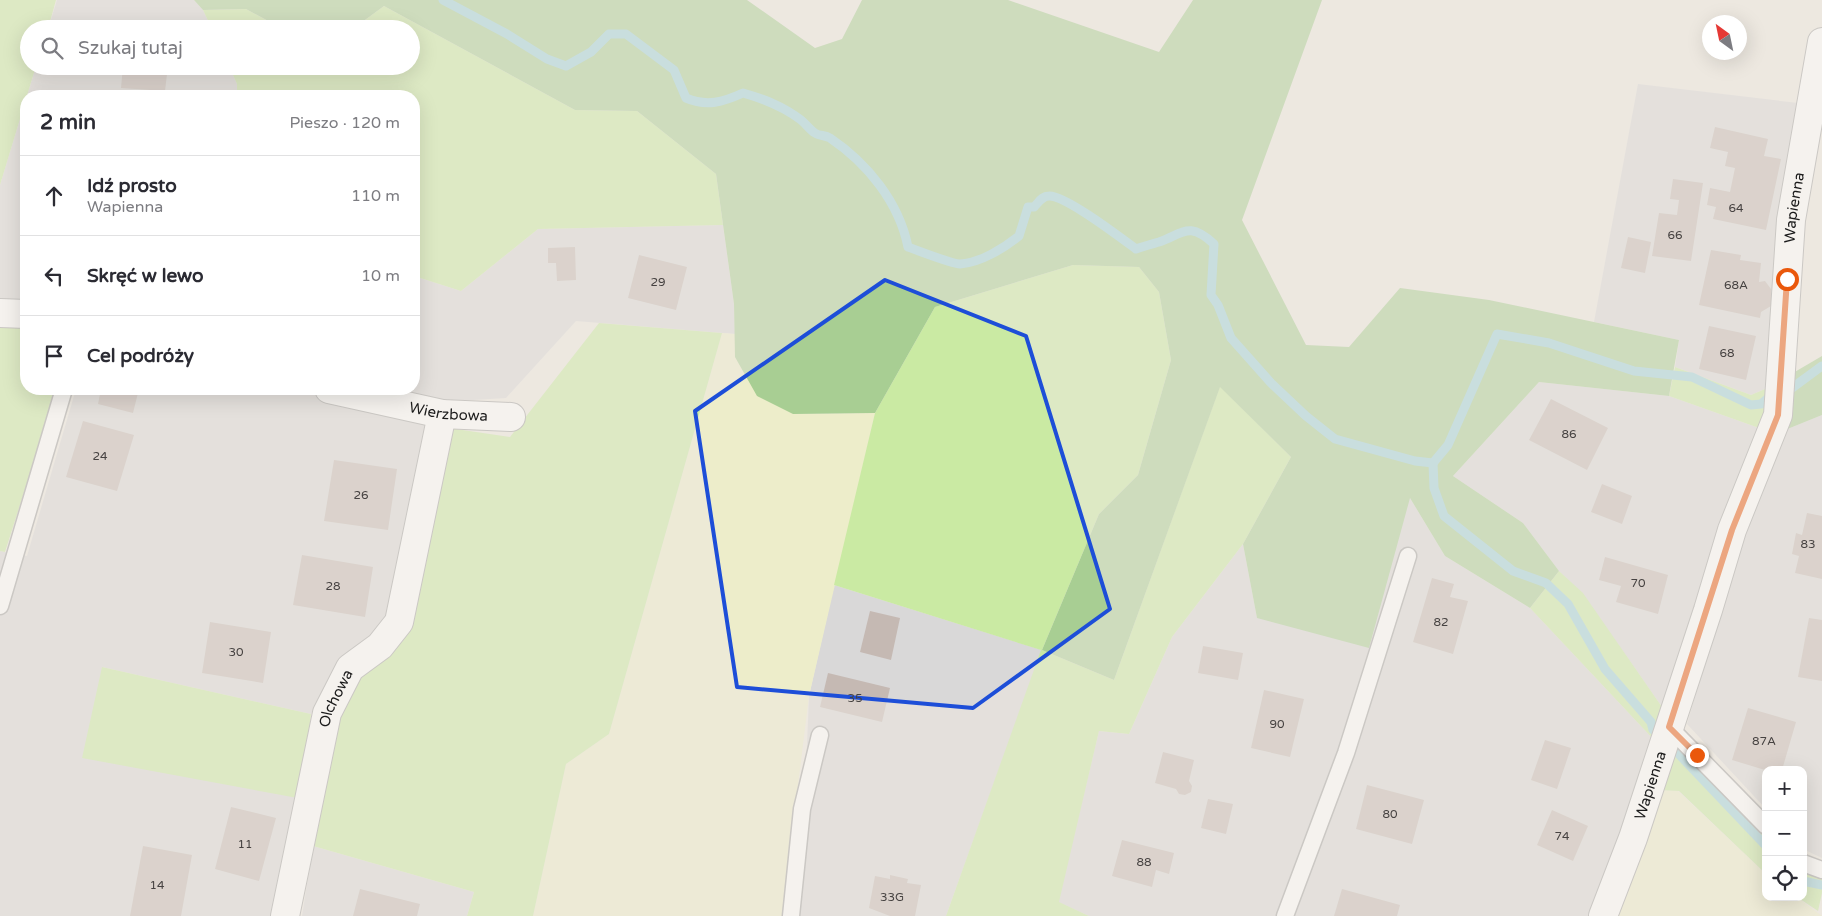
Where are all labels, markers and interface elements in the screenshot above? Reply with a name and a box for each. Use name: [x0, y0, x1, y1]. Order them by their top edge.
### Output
north arrow: [1702, 15, 1747, 60]
search box: [20, 20, 420, 75]
icon: search: [38, 34, 66, 62]
text: Szukaj tutaj: [78, 37, 183, 59]
text: 2 min: [40, 110, 96, 135]
text: Pieszo · 120 m: [289, 113, 400, 133]
street label: Wapienna: [1780, 171, 1808, 244]
text: Idź prosto: [87, 175, 177, 197]
icon: ahead: [40, 182, 68, 210]
text: 110 m: [351, 186, 400, 206]
text: Wapienna: [87, 197, 163, 217]
house number: 64: [1728, 201, 1744, 215]
house number: 66: [1667, 228, 1683, 242]
icon: left: [40, 262, 68, 290]
text: Skręć w lewo: [87, 265, 204, 287]
text: 10 m: [361, 266, 400, 286]
route start: [1776, 268, 1799, 291]
house number: 29: [650, 275, 666, 289]
house number: 68A: [1724, 278, 1748, 292]
icon: arrive: [40, 342, 68, 370]
text: Cel podróży: [87, 345, 194, 367]
house number: 68: [1719, 346, 1735, 360]
street label: Wierzbowa: [408, 398, 488, 425]
house number: 86: [1561, 427, 1577, 441]
house number: 24: [92, 449, 108, 463]
house number: 26: [353, 488, 369, 502]
house number: 83: [1800, 537, 1816, 551]
house number: 70: [1630, 576, 1646, 590]
house number: 28: [325, 579, 341, 593]
house number: 82: [1433, 615, 1449, 629]
house number: 30: [228, 645, 244, 659]
street label: Olchowa: [315, 666, 357, 729]
house number: 35: [847, 691, 863, 705]
house number: 90: [1269, 717, 1285, 731]
house number: 87A: [1752, 734, 1776, 748]
route end: [1686, 744, 1709, 767]
street label: Wapienna: [1631, 749, 1670, 822]
map controls: [1762, 766, 1807, 901]
button: +: [1762, 766, 1807, 811]
house number: 80: [1382, 807, 1398, 821]
button: −: [1762, 811, 1807, 856]
house number: 74: [1554, 829, 1570, 843]
house number: 11: [237, 837, 253, 851]
house number: 88: [1136, 855, 1152, 869]
button: locate: [1762, 856, 1807, 901]
house number: 14: [149, 878, 165, 892]
house number: 33G: [880, 890, 904, 904]

